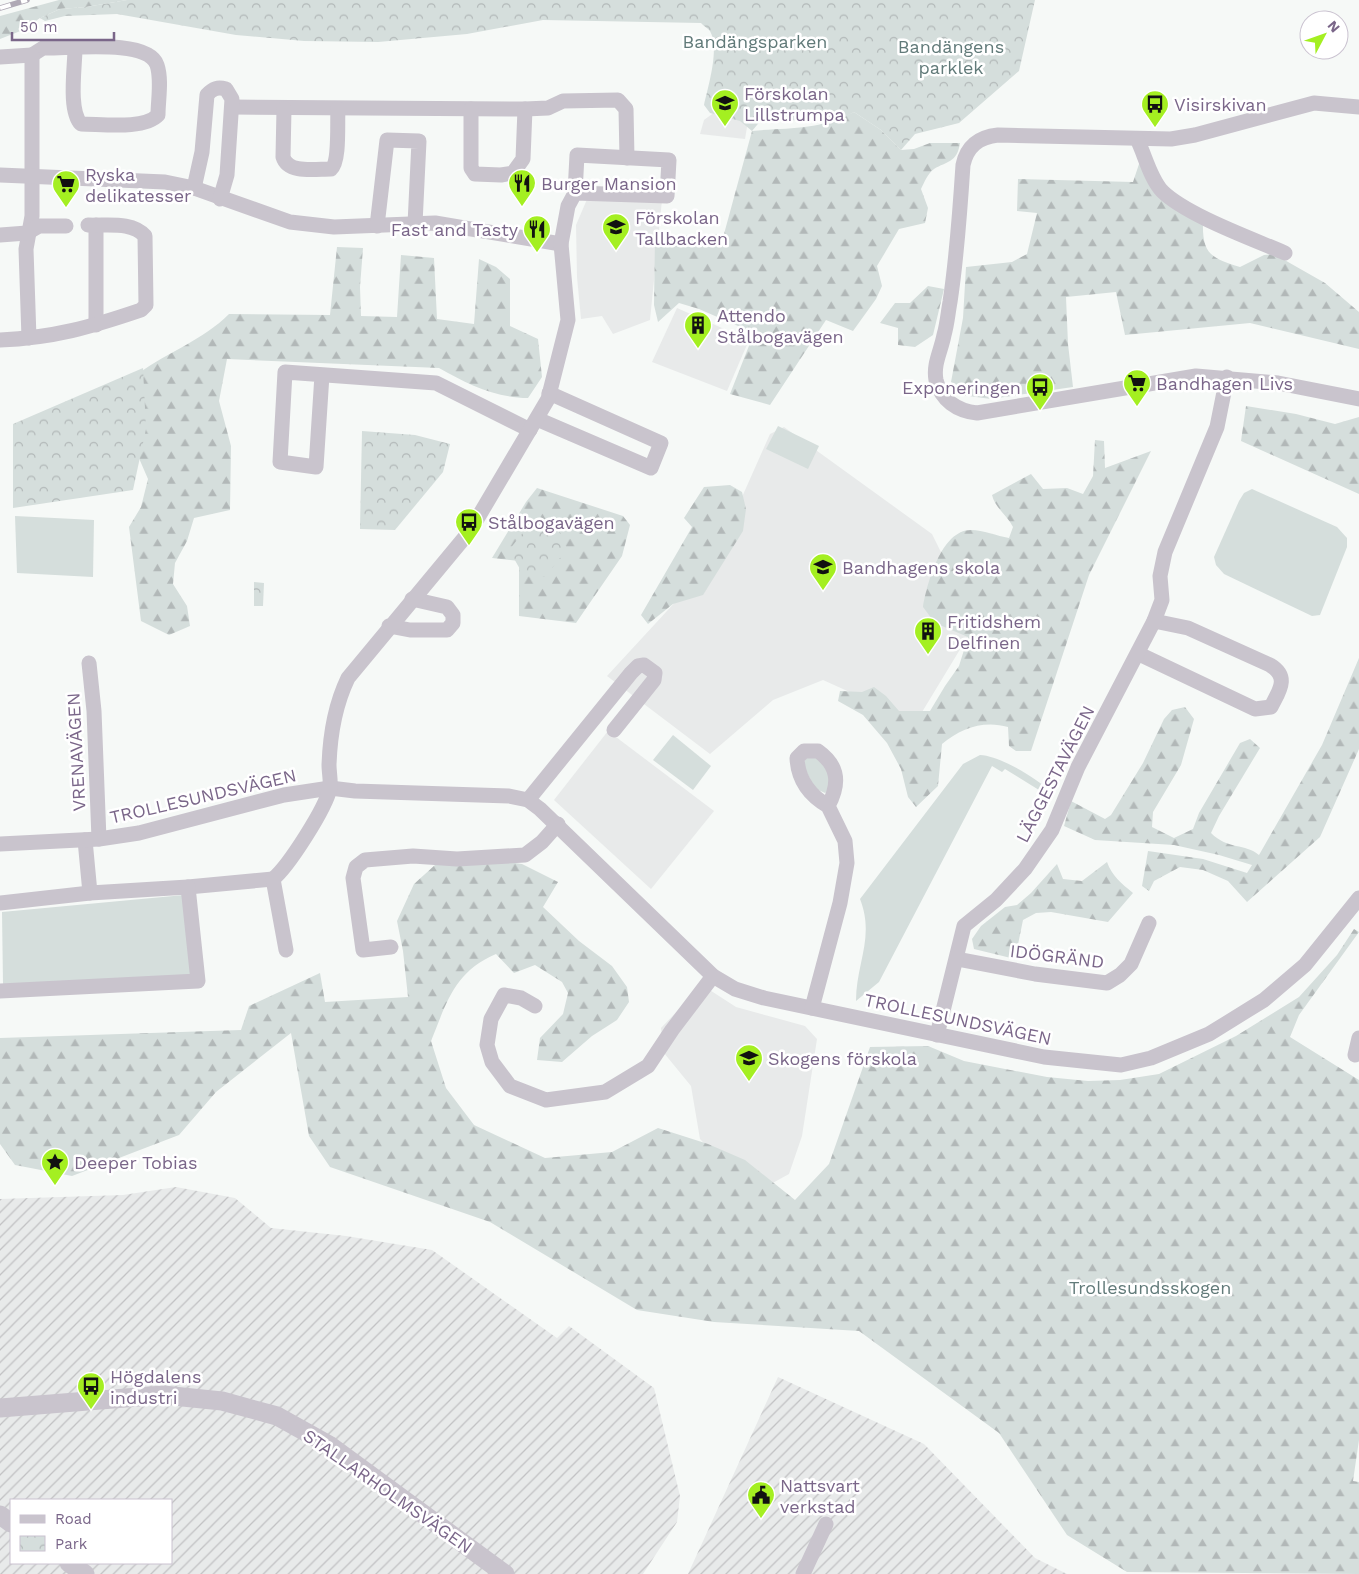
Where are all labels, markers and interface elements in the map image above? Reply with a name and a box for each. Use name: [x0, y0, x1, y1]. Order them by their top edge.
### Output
scale bar: [12, 10, 115, 42]
north arrow: [1299, 10, 1349, 60]
text: N: [1324, 17, 1343, 36]
text: 50 m: [20, 18, 57, 36]
park label: Bandängsparken: [683, 31, 828, 52]
park label: Bandängens parklek: [898, 36, 1004, 78]
place label: Förskolan Lillstrumpa: [744, 83, 845, 125]
school or university icon: Förskolan Lillstrumpa: [710, 88, 740, 127]
bus stop icon: Visirskivan: [1140, 89, 1170, 128]
place label: Visirskivan: [1174, 94, 1267, 115]
place label: Ryska delikatesser: [85, 164, 191, 206]
restaurant icon: Burger Mansion: [507, 168, 537, 207]
supermarket icon: Ryska delikatesser: [51, 169, 81, 208]
place label: Burger Mansion: [541, 173, 677, 194]
place label: Förskolan Tallbacken: [635, 207, 728, 249]
school or university icon: Förskolan Tallbacken: [601, 212, 631, 251]
restaurant icon: Fast and Tasty: [522, 214, 552, 253]
place label: Fast and Tasty: [391, 219, 519, 240]
place label: Attendo Stålbogavägen: [717, 305, 844, 347]
building icon: Attendo Stålbogavägen: [683, 310, 713, 349]
supermarket icon: Bandhagen Livs: [1122, 368, 1152, 407]
bus stop icon: Exponeringen: [1025, 372, 1055, 411]
place label: Bandhagen Livs: [1156, 373, 1293, 394]
place label: Exponeringen: [902, 377, 1021, 398]
bus stop icon: Stålbogavägen: [454, 507, 484, 546]
place label: Stålbogavägen: [488, 512, 615, 533]
school or university icon: Bandhagens skola: [808, 552, 838, 591]
place label: Bandhagens skola: [842, 557, 1000, 578]
place label: Fritidshem Delfinen: [947, 611, 1041, 653]
building icon: Fritidshem Delfinen: [913, 616, 943, 655]
street label: VRENAVÄGEN: [62, 692, 90, 812]
street label: LÄGGESTAVÄGEN: [1011, 702, 1099, 846]
street label: TROLLESUNDSVÄGEN: [108, 764, 298, 828]
street label: IDÖGRÄND: [1009, 940, 1105, 972]
street label: TROLLESUNDSVÄGEN: [862, 989, 1054, 1049]
school or university icon: Skogens förskola: [734, 1043, 764, 1082]
place label: Skogens förskola: [768, 1048, 917, 1069]
place icon: Deeper Tobias: [40, 1147, 70, 1186]
place label: Deeper Tobias: [74, 1152, 197, 1173]
park label: Trollesundsskogen: [1069, 1277, 1231, 1298]
place label: Högdalens industri: [110, 1366, 201, 1408]
bus stop icon: Högdalens industri: [76, 1371, 106, 1410]
street label: STALLARHOLMSVÄGEN: [299, 1425, 477, 1557]
place label: Nattsvart verkstad: [780, 1475, 860, 1517]
public building icon: Nattsvart verkstad: [746, 1480, 776, 1519]
legend: [10, 1499, 172, 1564]
text: Road: [55, 1510, 92, 1528]
text: Park: [55, 1535, 88, 1553]

